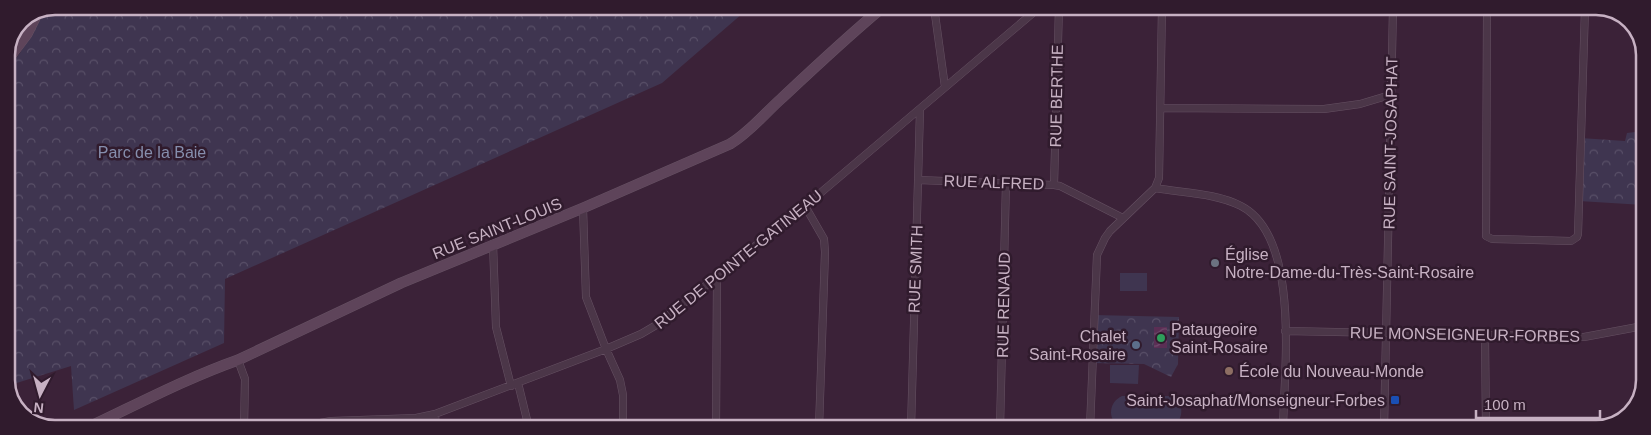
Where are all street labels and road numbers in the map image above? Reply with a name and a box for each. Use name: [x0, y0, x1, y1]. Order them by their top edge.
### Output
street label: RUE BERTHE: [1047, 44, 1066, 148]
street label: RUE SAINT-JOSAPHAT: [1380, 56, 1401, 230]
street label: RUE ALFRED: [943, 172, 1044, 193]
street label: RUE DE POINTE-GATINEAU: [651, 187, 825, 332]
street label: RUE SAINT-LOUIS: [430, 195, 564, 262]
street label: RUE SMITH: [905, 225, 926, 313]
street label: RUE RENAUD: [994, 252, 1013, 358]
street label: RUE MONSEIGNEUR-FORBES: [1350, 324, 1580, 345]

